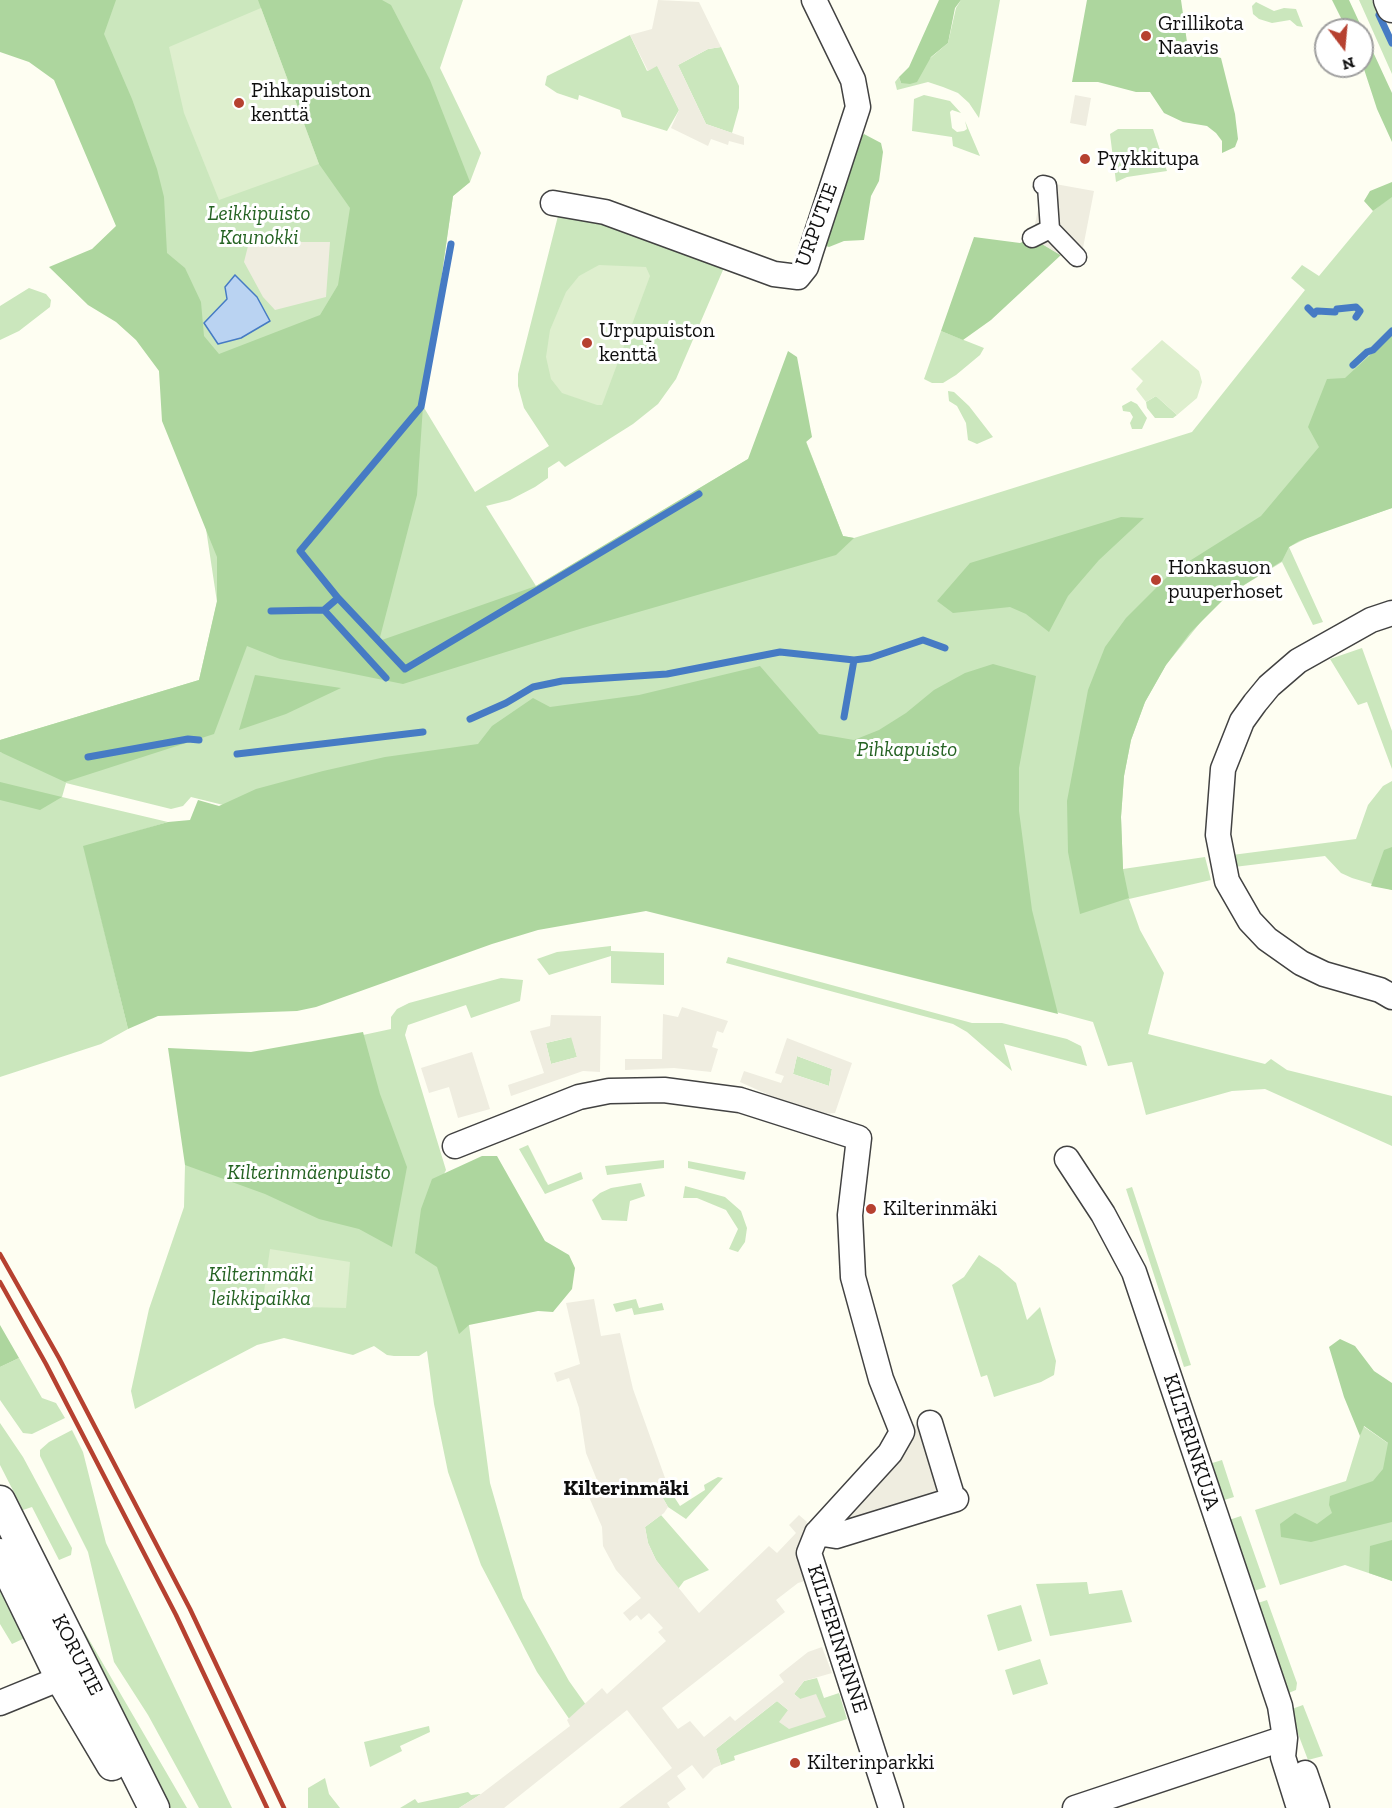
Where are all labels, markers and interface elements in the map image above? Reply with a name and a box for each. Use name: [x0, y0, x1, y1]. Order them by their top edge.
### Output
place label: Grillikota Naavis: [1158, 11, 1244, 61]
north arrow: [1314, 18, 1374, 78]
marker: Grillikota Naavis: [1139, 29, 1153, 43]
text: N: [1340, 53, 1357, 75]
place label: Pihkapuiston kenttä: [251, 78, 371, 128]
marker: Pihkapuiston kenttä: [232, 96, 246, 110]
place label: Pyykkitupa: [1097, 146, 1199, 172]
marker: Pyykkitupa: [1078, 152, 1092, 166]
street label: URPUTIE: [790, 180, 844, 270]
park label: Leikkipuisto Kaunokki: [207, 201, 311, 251]
place label: Urpupuiston kenttä: [599, 318, 715, 368]
marker: Urpupuiston kenttä: [580, 336, 594, 350]
place label: Honkasuon puuperhoset: [1168, 555, 1283, 605]
marker: Honkasuon puuperhoset: [1149, 573, 1163, 587]
park label: Pihkapuisto: [857, 737, 957, 763]
park label: Kilterinmäenpuisto: [227, 1160, 391, 1186]
place label: Kilterinmäki: [883, 1196, 997, 1222]
marker: Kilterinmäki: [864, 1202, 878, 1216]
park label: Kilterinmäki leikkipaikka: [208, 1262, 314, 1312]
street label: KILTERINKUJA: [1157, 1371, 1225, 1513]
district label: Kilterinmäki: [563, 1476, 689, 1502]
street label: KILTERINRINNE: [801, 1562, 873, 1716]
street label: KORUTIE: [46, 1610, 108, 1700]
place label: Kilterinparkki: [807, 1750, 934, 1776]
marker: Kilterinparkki: [788, 1756, 802, 1770]

